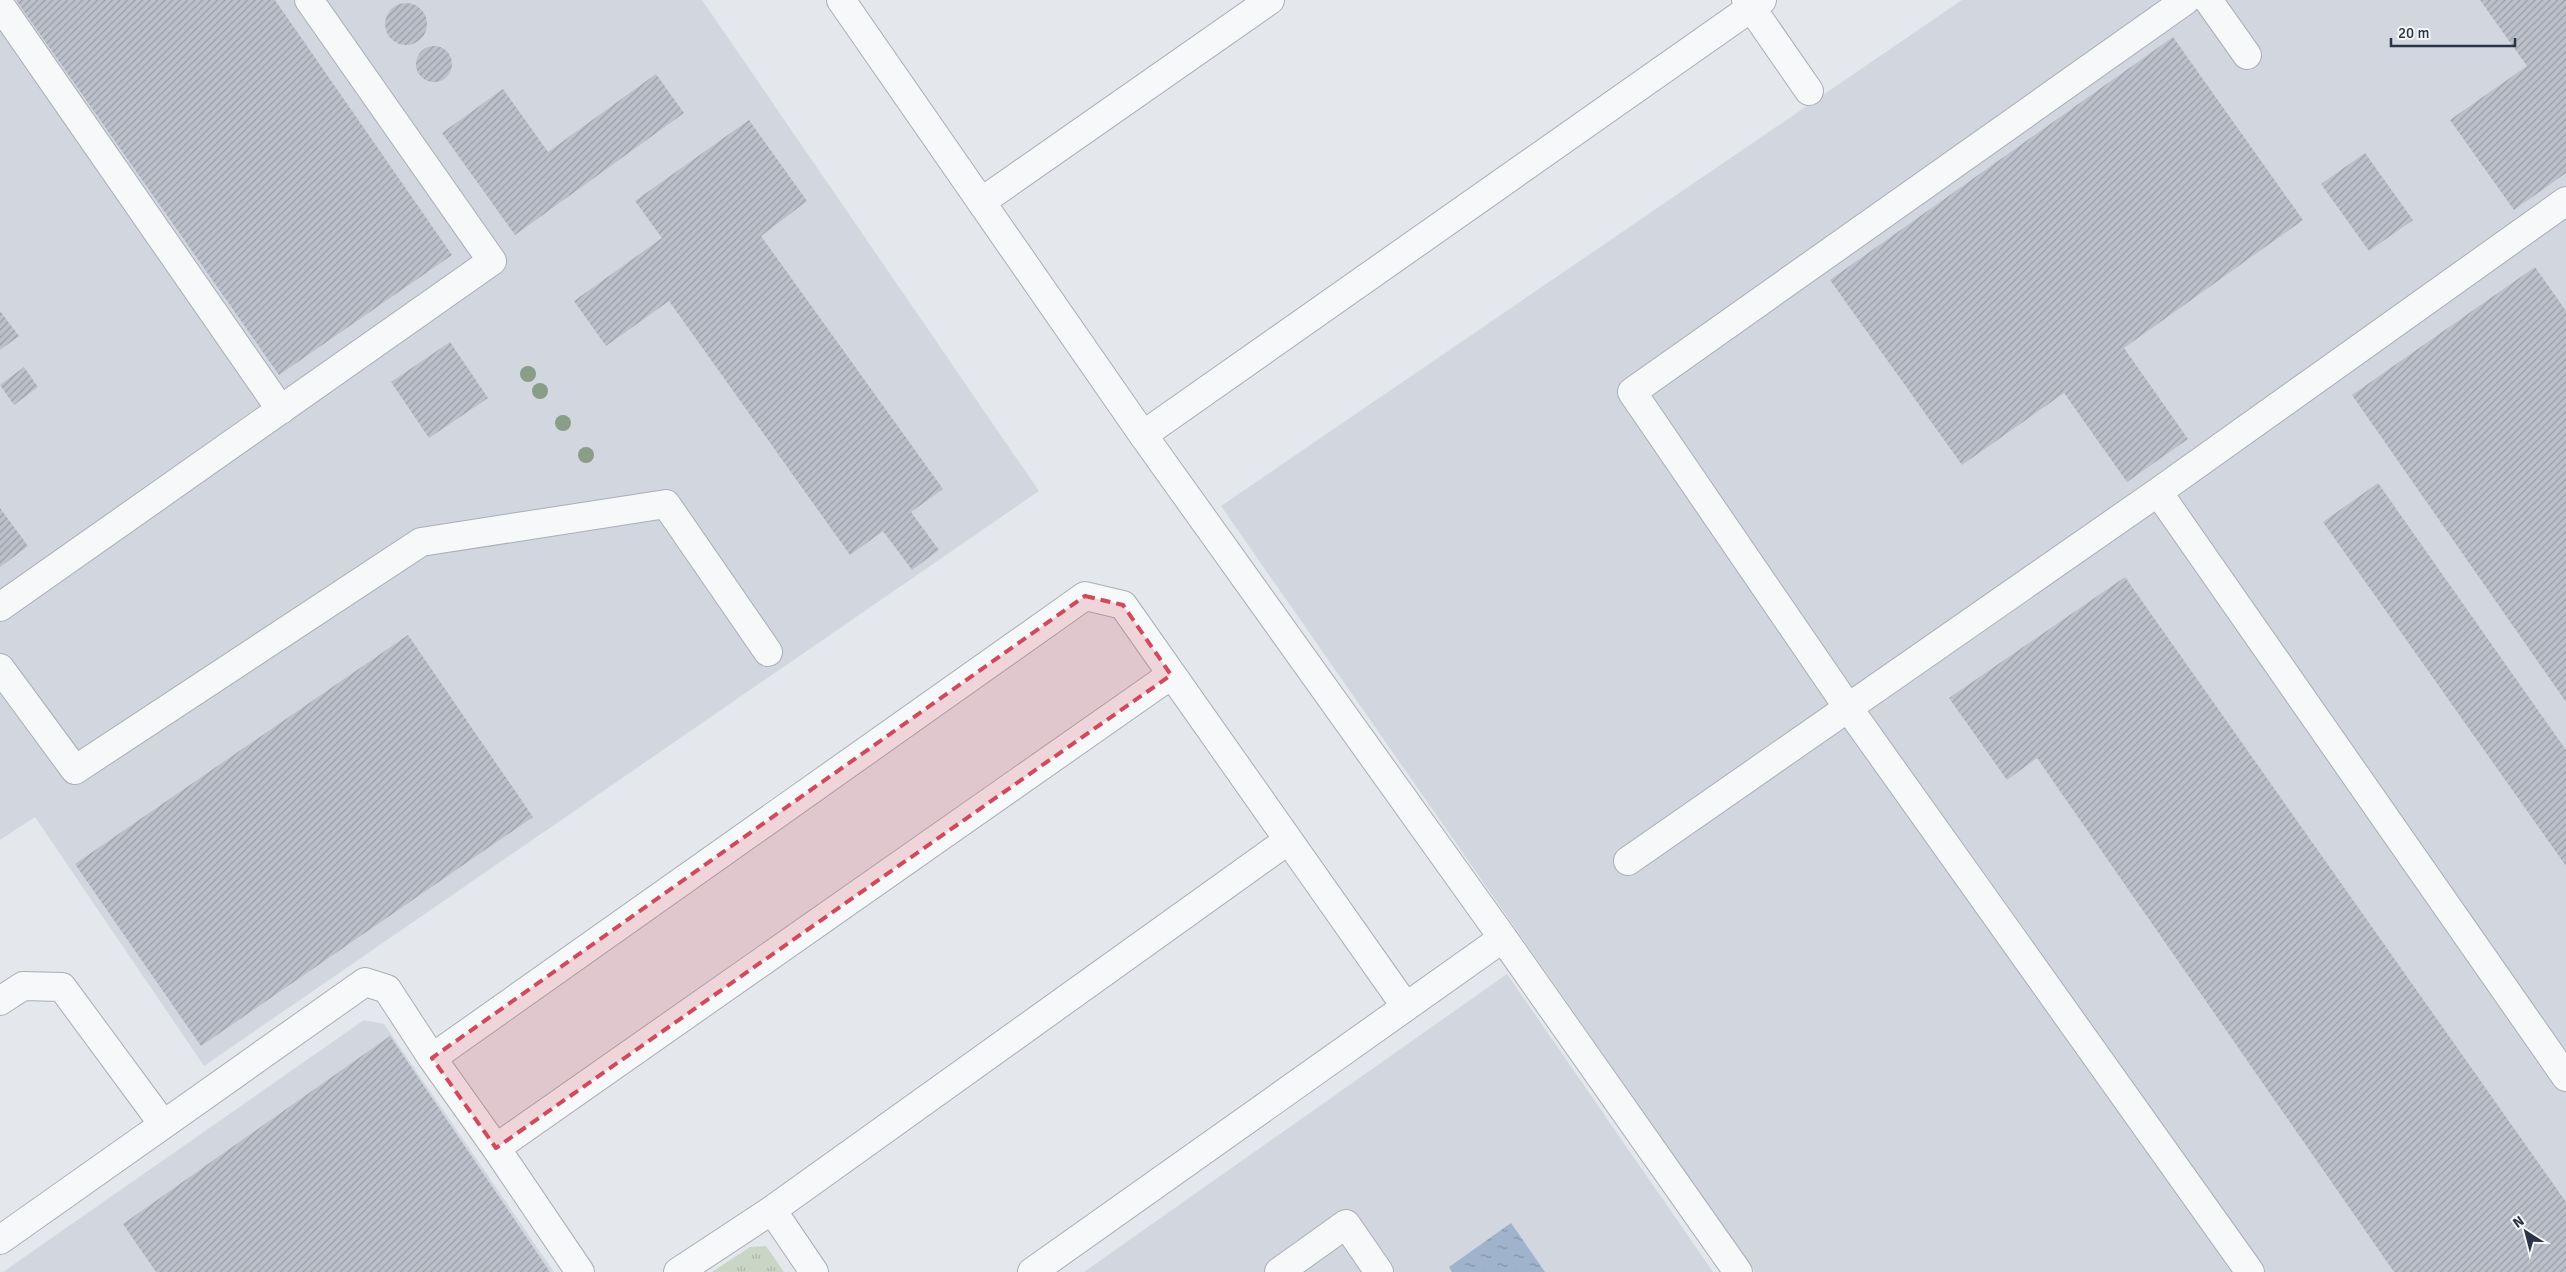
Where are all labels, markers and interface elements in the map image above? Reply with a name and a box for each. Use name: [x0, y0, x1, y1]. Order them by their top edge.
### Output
scale bar: [2391, 15, 2515, 47]
text: 20 m: [2398, 24, 2429, 42]
north arrow: [2501, 1207, 2551, 1257]
text: N: [2510, 1212, 2528, 1232]

